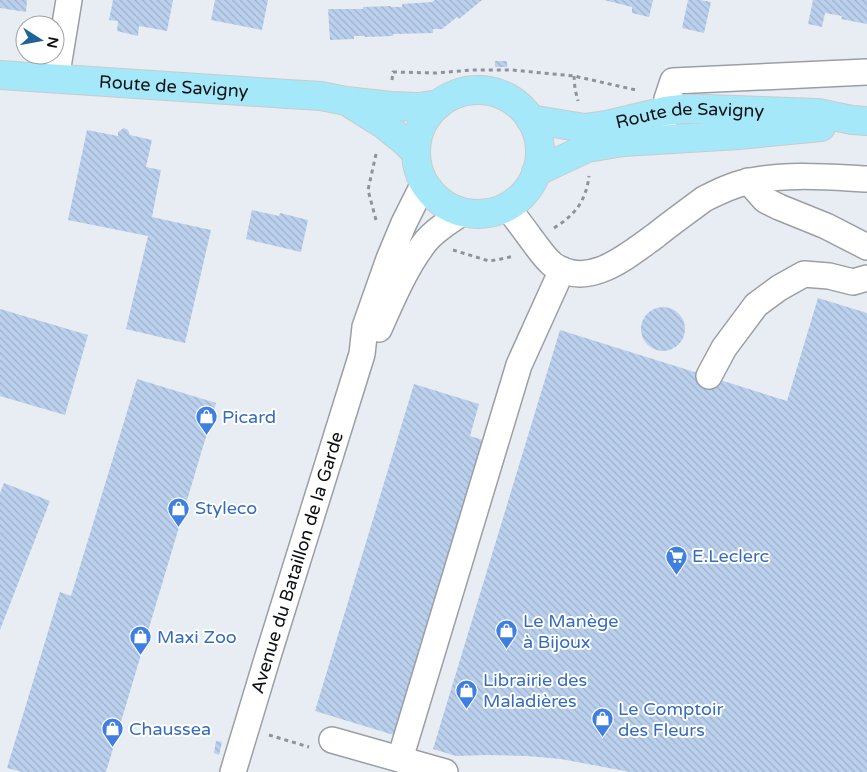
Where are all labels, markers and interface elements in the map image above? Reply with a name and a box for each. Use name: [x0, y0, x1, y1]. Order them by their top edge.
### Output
north arrow: [15, 15, 65, 65]
text: N: [43, 35, 62, 50]
street label: Route de Savigny: [98, 71, 249, 102]
street label: Route de Savigny: [613, 98, 765, 133]
shop icon: Picard: [194, 405, 218, 436]
place label: Picard: [222, 406, 276, 428]
street label: Avenue du Bataillon de la Garde: [246, 429, 348, 696]
shop icon: Styleco: [167, 496, 191, 527]
place label: Styleco: [195, 497, 257, 519]
supermarket icon: E.Leclerc: [664, 544, 688, 575]
place label: E.Leclerc: [692, 545, 769, 567]
place label: Le Manège à Bijoux: [523, 610, 618, 653]
shop icon: Le Manège à Bijoux: [495, 619, 519, 650]
shop icon: Maxi Zoo: [129, 625, 153, 656]
place label: Maxi Zoo: [157, 626, 237, 648]
place label: Librairie des Maladières: [483, 669, 587, 712]
shop icon: Librairie des Maladières: [455, 678, 479, 709]
place label: Le Comptoir des Fleurs: [618, 698, 723, 741]
shop icon: Le Comptoir des Fleurs: [590, 707, 614, 738]
shop icon: Chaussea: [101, 717, 125, 748]
place label: Chaussea: [129, 718, 211, 740]

